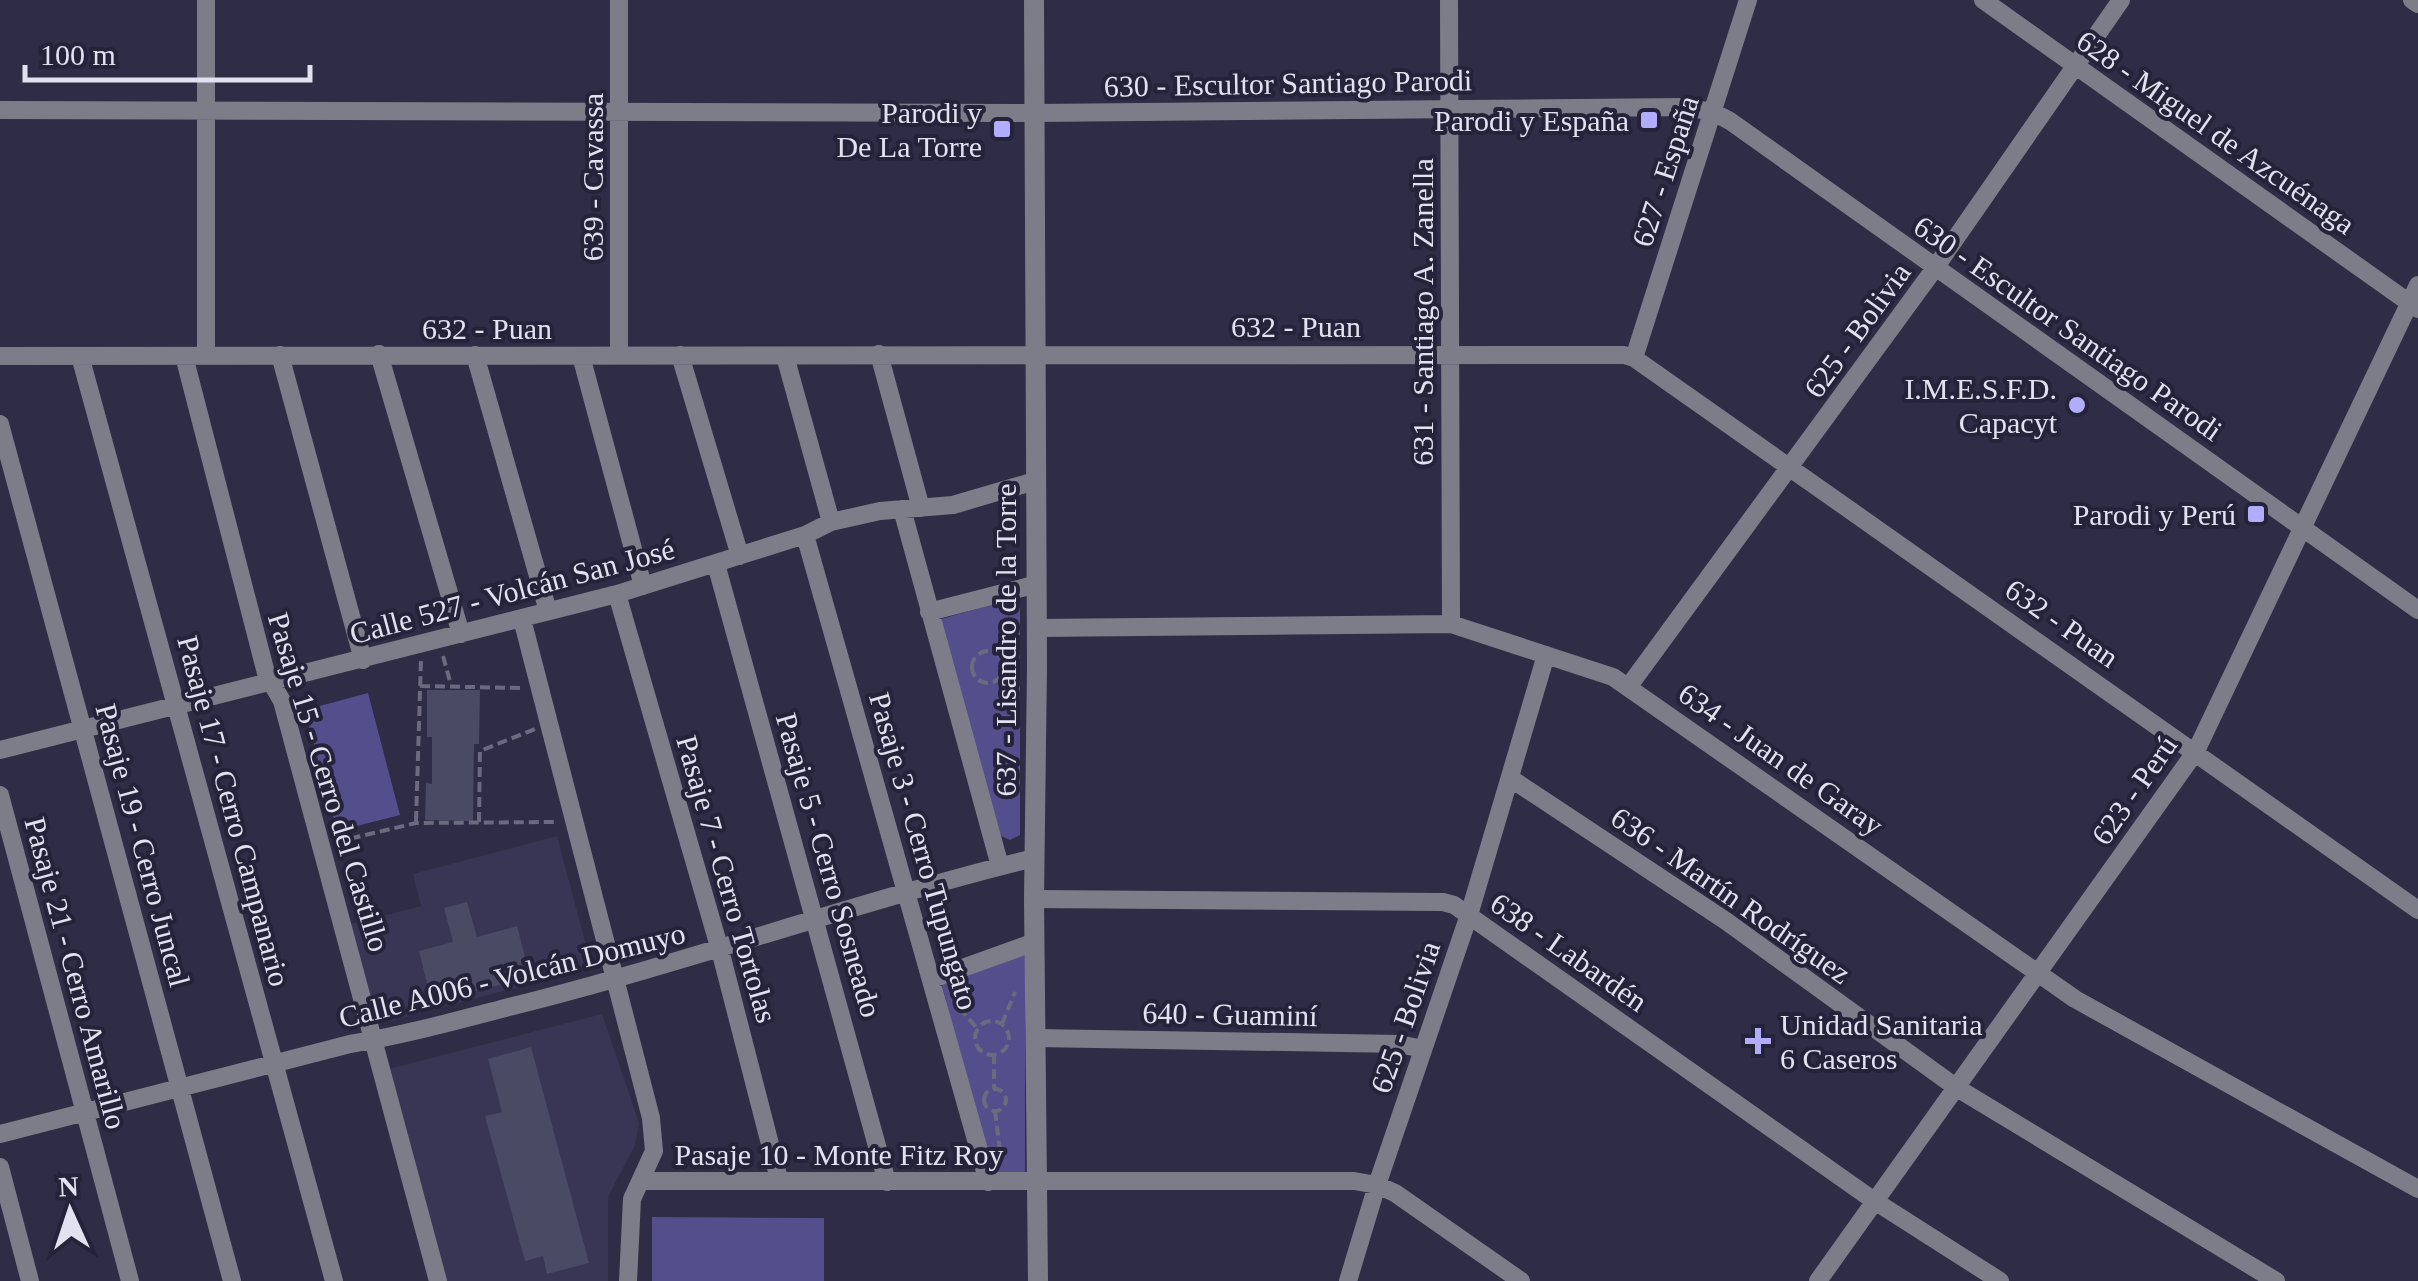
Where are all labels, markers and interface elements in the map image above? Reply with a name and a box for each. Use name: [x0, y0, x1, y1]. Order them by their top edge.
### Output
scale bar: [25, 20, 310, 82]
street label: 628 - Miguel de Azcuénaga: [2071, 23, 2361, 241]
text: 100 m: [40, 38, 116, 71]
street label: 630 - Escultor Santiago Parodi: [1104, 63, 1472, 103]
street label: 627 - España: [1625, 91, 1705, 251]
street label: 639 - Cavassa: [576, 93, 609, 261]
place label: Parodi y De La Torre: [836, 96, 982, 163]
place label: Parodi y España: [1434, 104, 1629, 137]
marker: Parodi y España: [1638, 109, 1660, 131]
marker: Parodi y De La Torre: [991, 118, 1013, 140]
street label: 631 - Santiago A. Zanella: [1406, 158, 1439, 466]
street label: 630 - Escultor Santiago Parodi: [1908, 209, 2228, 447]
street label: 625 - Bolivia: [1797, 256, 1917, 404]
street label: 632 - Puan: [1231, 310, 1361, 343]
street label: 632 - Puan: [422, 312, 552, 345]
place label: I.M.E.S.F.D. Capacyt: [1904, 372, 2058, 439]
marker: I.M.E.S.F.D. Capacyt: [2066, 394, 2088, 416]
street label: 637 - Lisandro de la Torre: [989, 483, 1022, 797]
place label: Parodi y Perú: [2073, 498, 2236, 531]
marker: Parodi y Perú: [2245, 503, 2267, 525]
street label: Calle 527 - Volcán San José: [346, 532, 678, 650]
street label: 632 - Puan: [1999, 572, 2125, 674]
street label: Pasaje 15 - Cerro del Castillo: [262, 609, 396, 955]
street label: Pasaje 17 - Cerro Campanario: [171, 632, 297, 990]
street label: 634 - Juan de Garay: [1673, 676, 1889, 842]
street label: Pasaje 3 - Cerro Tupungato: [863, 689, 985, 1013]
street label: Pasaje 19 - Cerro Juncal: [89, 700, 197, 990]
street label: Pasaje 5 - Cerro Sosneado: [770, 709, 888, 1021]
street label: 623 - Perú: [2085, 729, 2183, 851]
street label: Pasaje 7 - Cerro Tortolas: [670, 732, 784, 1026]
street label: 636 - Martín Rodríguez: [1605, 800, 1857, 990]
street label: Pasaje 21 - Cerro Amarillo: [18, 813, 134, 1133]
street label: 638 - Labardén: [1484, 886, 1654, 1018]
street label: Calle A006 - Volcán Domuyo: [336, 916, 688, 1034]
street label: 625 - Bolivia: [1364, 937, 1446, 1097]
street label: 640 - Guaminí: [1142, 996, 1318, 1032]
place label: Unidad Sanitaria 6 Caseros: [1780, 1008, 1982, 1075]
marker: Unidad Sanitaria 6 Caseros: [1745, 1028, 1771, 1054]
street label: Pasaje 10 - Monte Fitz Roy: [674, 1138, 1004, 1171]
north arrow: [20, 1161, 120, 1261]
text: N: [58, 1171, 80, 1203]

